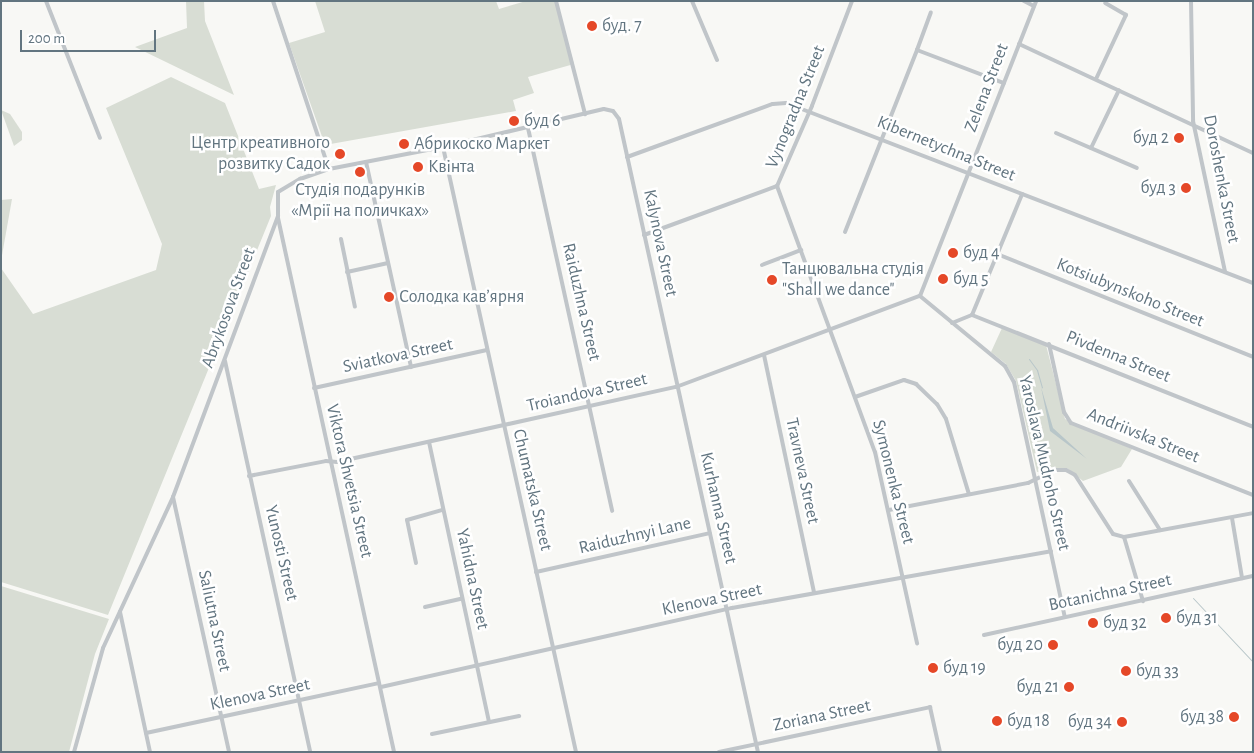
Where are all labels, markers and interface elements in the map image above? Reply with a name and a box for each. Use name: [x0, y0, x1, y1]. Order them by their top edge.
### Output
place label: буд. 7: [602, 15, 642, 37]
scale bar: [22, 20, 159, 52]
marker: буд. 7: [586, 20, 598, 32]
text: 200 m: [28, 31, 65, 46]
street label: Zelena Street: [960, 41, 1014, 135]
street label: Vynogradna Street: [762, 42, 830, 172]
place label: буд 6: [524, 110, 561, 132]
street label: Kibernetychna Street: [874, 111, 1018, 187]
street label: Doroshenka Street: [1198, 113, 1244, 245]
marker: буд 6: [508, 115, 520, 127]
place label: буд 2: [1133, 127, 1169, 149]
marker: буд 2: [1173, 132, 1185, 144]
place label: Центр креативного розвитку Садок: [191, 133, 330, 176]
place label: Абрикоско Маркет: [414, 133, 550, 155]
marker: Абрикоско Маркет: [398, 138, 410, 150]
marker: Центр креативного розвитку Садок: [334, 148, 346, 160]
place label: Квінта: [428, 156, 475, 178]
marker: Квінта: [412, 161, 424, 173]
marker: Студія подарунків «Мрії на поличках»: [354, 166, 366, 178]
place label: буд 3: [1140, 177, 1176, 199]
place label: Студія подарунків «Мрії на поличках»: [291, 180, 429, 222]
marker: буд 3: [1180, 182, 1192, 194]
street label: Kalynova Street: [638, 187, 682, 299]
street label: Raiduzhna Street: [557, 241, 605, 363]
place label: буд 4: [963, 242, 1000, 264]
street label: Abrykosova Street: [197, 245, 261, 371]
marker: буд 4: [947, 247, 959, 259]
street label: Kotsiubynskoho Street: [1053, 254, 1207, 332]
place label: Танцювальна студія "Shall we dance": [782, 259, 924, 302]
place label: буд 5: [953, 268, 989, 290]
marker: буд 5: [937, 273, 949, 285]
marker: Танцювальна студія "Shall we dance": [766, 274, 778, 286]
place label: Солодка кав’ярня: [399, 286, 525, 308]
marker: Солодка кав’ярня: [383, 291, 395, 303]
street label: Pivdenna Street: [1063, 326, 1173, 388]
street label: Sviatkova Street: [341, 334, 455, 378]
street label: Troiandova Street: [525, 369, 649, 417]
street label: Yaroslava Mudroho Street: [1013, 373, 1075, 553]
street label: Viktora Shvetsia Street: [321, 402, 377, 560]
street label: Andriivska Street: [1084, 404, 1202, 468]
street label: Travneva Street: [780, 416, 824, 526]
street label: Symonenka Street: [867, 418, 919, 546]
street label: Chumatska Street: [507, 427, 557, 553]
street label: Kurhanna Street: [695, 450, 741, 566]
street label: Yunosti Street: [260, 503, 302, 603]
street label: Raiduzhnyi Lane: [577, 513, 693, 559]
street label: Yahidna Street: [451, 527, 493, 631]
street label: Saliutna Street: [193, 568, 235, 674]
street label: Botanichna Street: [1047, 569, 1173, 617]
street label: Klenova Street: [660, 579, 764, 621]
place label: буд 31: [1176, 607, 1218, 629]
place label: буд 32: [1103, 612, 1147, 634]
marker: буд 31: [1160, 612, 1172, 624]
marker: буд 32: [1087, 617, 1099, 629]
place label: буд 20: [997, 634, 1043, 656]
marker: буд 20: [1047, 639, 1059, 651]
place label: буд 19: [943, 657, 986, 679]
place label: буд 33: [1136, 660, 1179, 682]
marker: буд 19: [927, 662, 939, 674]
marker: буд 33: [1120, 665, 1132, 677]
street label: Klenova Street: [208, 674, 312, 716]
place label: буд 21: [1017, 676, 1059, 698]
marker: буд 21: [1063, 681, 1075, 693]
street label: Zoriana Street: [771, 695, 873, 737]
place label: буд 38: [1180, 706, 1224, 728]
place label: буд 18: [1007, 710, 1050, 732]
place label: буд 34: [1068, 711, 1112, 733]
marker: буд 38: [1228, 711, 1240, 723]
marker: буд 18: [991, 715, 1003, 727]
marker: буд 34: [1116, 716, 1128, 728]

